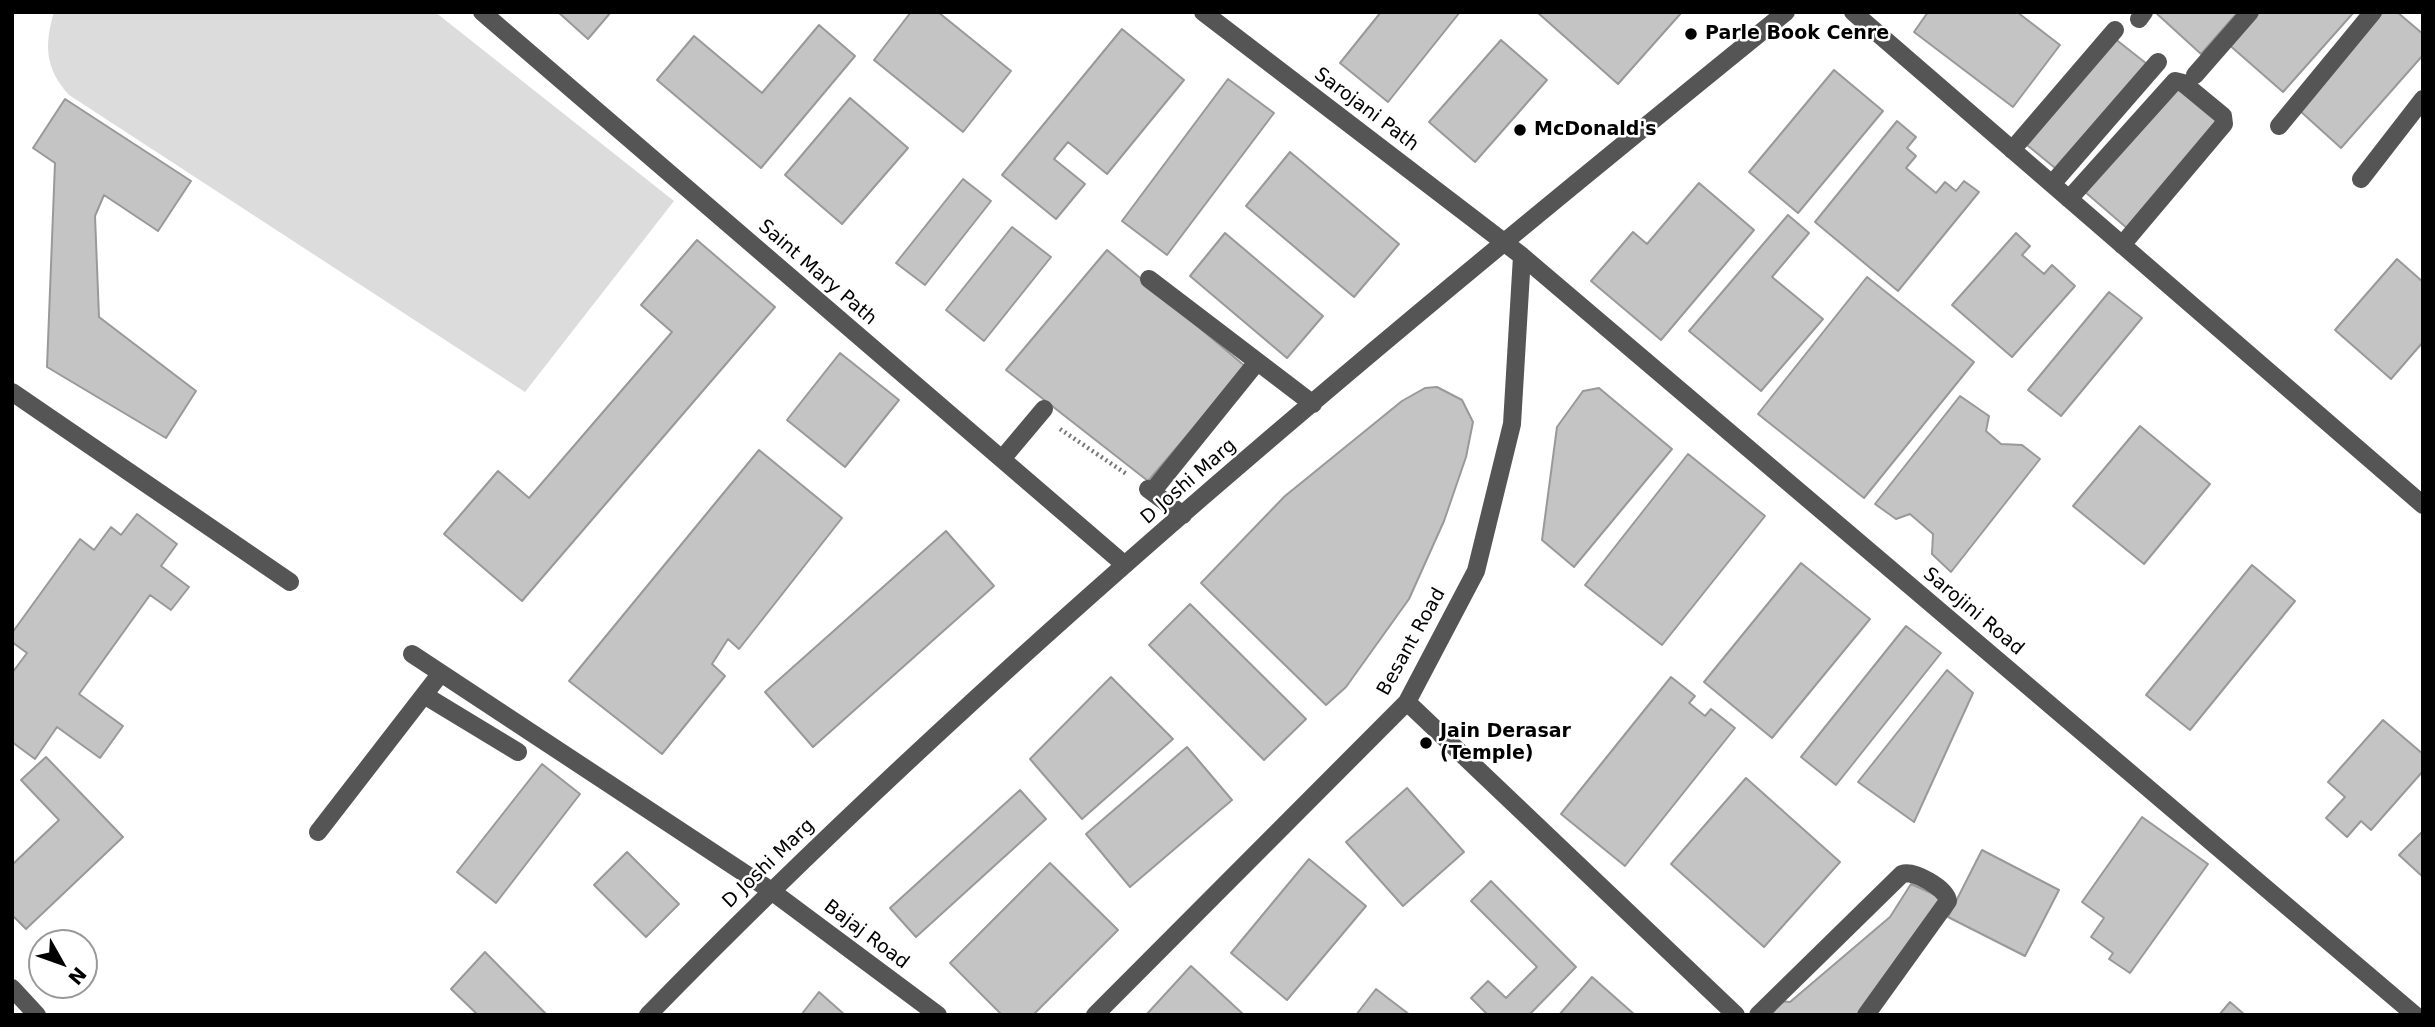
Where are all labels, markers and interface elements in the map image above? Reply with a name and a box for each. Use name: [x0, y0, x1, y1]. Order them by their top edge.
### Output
place label: Parle Book Cenre: [1705, 23, 1889, 45]
marker: Parle Book Cenre: [1683, 26, 1699, 42]
street label: Sarojani Path: [1309, 63, 1423, 157]
place label: McDonald's: [1534, 119, 1657, 141]
marker: McDonald's: [1512, 122, 1528, 138]
street label: Saint Mary Path: [753, 215, 881, 331]
street label: D Joshi Marg: [1137, 434, 1241, 530]
street label: Sarojini Road: [1918, 563, 2028, 661]
street label: Besant Road: [1373, 584, 1451, 700]
place label: Jain Derasar (Temple): [1440, 721, 1571, 765]
marker: Jain Derasar (Temple): [1418, 735, 1434, 751]
street label: D Joshi Marg: [718, 815, 820, 913]
street label: Bajaj Road: [819, 896, 913, 974]
north arrow: [28, 929, 98, 999]
text: N: [64, 963, 91, 989]

